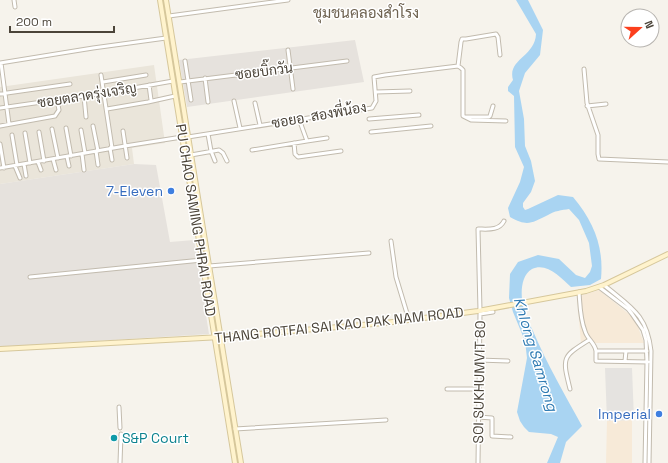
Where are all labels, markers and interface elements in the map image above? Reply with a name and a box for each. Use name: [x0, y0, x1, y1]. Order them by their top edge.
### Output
district label: ชุมชนคลองสำโรง: [313, 3, 419, 24]
scale bar: [10, 8, 114, 34]
north arrow: [620, 8, 660, 48]
text: 200 m: [16, 14, 52, 30]
text: N: [641, 18, 657, 30]
street label: ซอยบิ๊กวัน: [234, 55, 294, 83]
street label: ซอยตลาดรุ่งเจริญ: [36, 78, 138, 113]
street label: ซอยอ. สองพี่น้อง: [270, 95, 368, 132]
street label: PU CHAO SAMING PHRAI ROAD: [172, 122, 220, 318]
place label: 7-Eleven: [106, 182, 163, 200]
marker: 7-Eleven: [166, 186, 176, 196]
water label: Khlong Samrong: [510, 295, 563, 415]
street label: THANG ROTFAI SAI KAO PAK NAM ROAD: [214, 303, 464, 347]
street label: SOI SUKHUMVIT 80: [469, 320, 489, 444]
place label: Imperial: [598, 405, 651, 423]
marker: Imperial: [654, 409, 664, 419]
place label: S&P Court: [122, 429, 189, 447]
marker: S&P Court: [109, 433, 119, 443]

